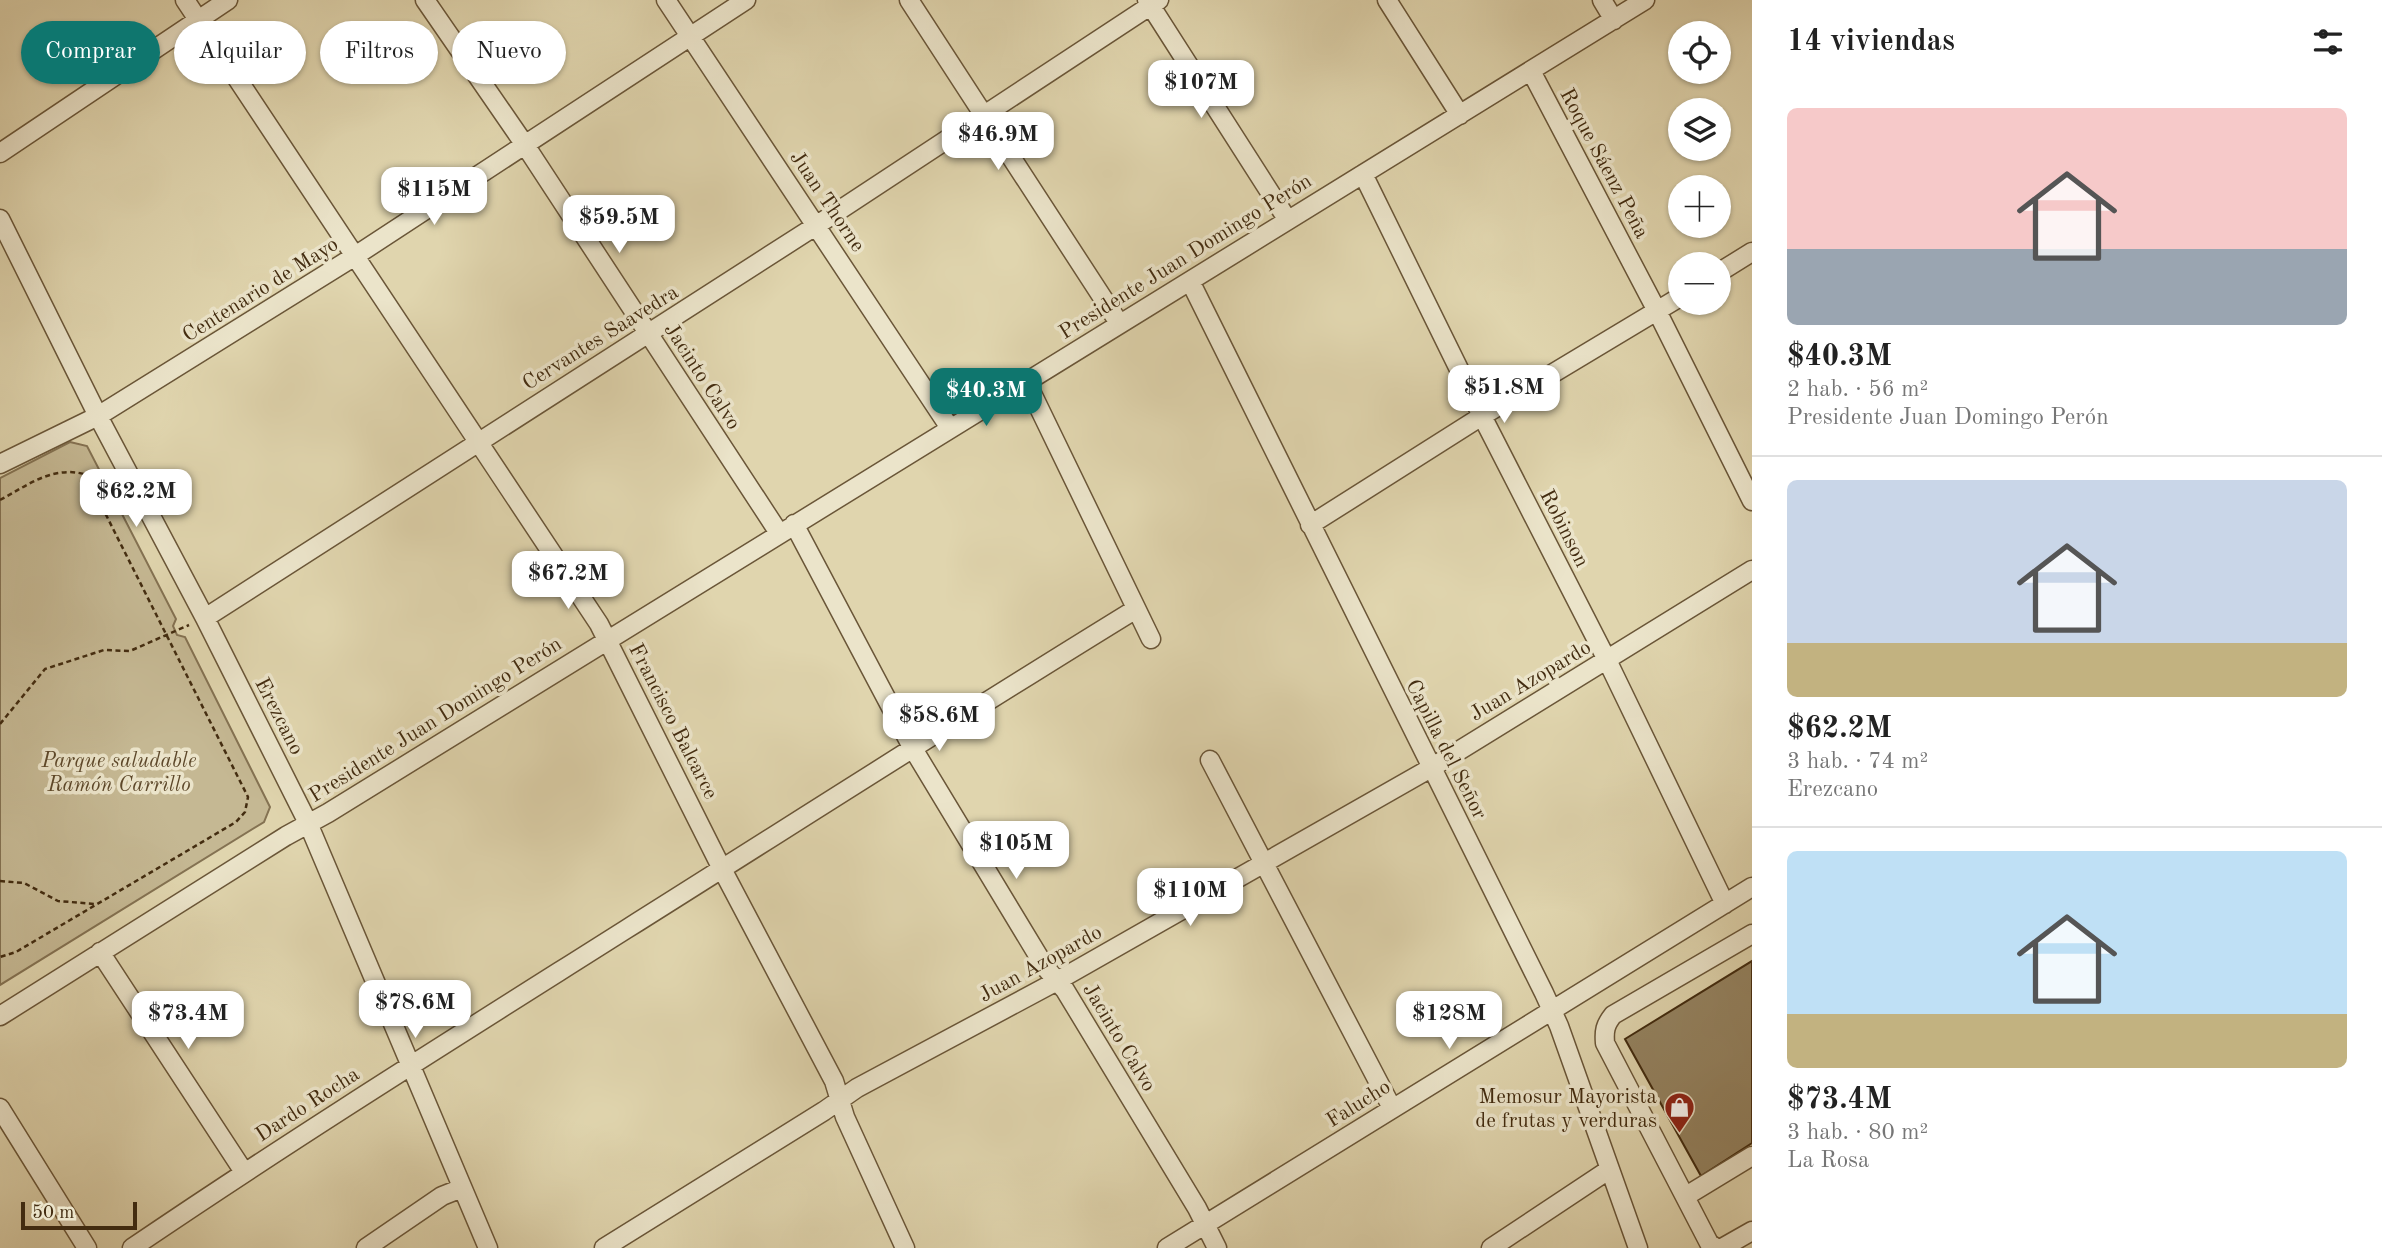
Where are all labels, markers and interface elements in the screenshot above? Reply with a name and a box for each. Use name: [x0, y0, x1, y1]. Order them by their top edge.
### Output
chip: Comprar: [21, 21, 160, 84]
chip: Alquilar: [174, 21, 306, 84]
chip: Filtros: [320, 21, 438, 84]
chip: Nuevo: [452, 21, 566, 84]
map controls: [1668, 21, 1731, 315]
button: locate: [1668, 21, 1731, 84]
icon: filters: [2309, 23, 2347, 61]
text: 14 viviendas: [1787, 27, 1955, 57]
pin: $107M: [1152, 60, 1250, 120]
text: $107M: [1164, 71, 1238, 94]
street label: Roque Sáenz Peña: [1555, 85, 1652, 242]
button: layers: [1668, 98, 1731, 161]
pin: $46.9M: [941, 113, 1055, 172]
text: $46.9M: [958, 123, 1038, 146]
street label: Juan Thorne: [785, 148, 868, 256]
icon: home: [2004, 153, 2130, 279]
pin: $115M: [385, 168, 483, 227]
street label: Presidente Juan Domingo Perón: [1056, 171, 1316, 344]
button: +: [1668, 175, 1731, 238]
text: $115M: [397, 178, 471, 201]
pin: $59.5M: [562, 196, 676, 255]
text: $59.5M: [579, 206, 659, 229]
street label: Centenario de Mayo: [179, 234, 342, 347]
button: −: [1668, 252, 1731, 315]
street label: Cervantes Saavedra: [519, 282, 682, 395]
street label: Jacinto Calvo: [660, 320, 744, 434]
text: $40.3M: [1787, 342, 1892, 372]
pin: $51.8M: [1447, 366, 1561, 425]
pin: $40.3M: [929, 368, 1043, 428]
text: $51.8M: [1464, 376, 1544, 399]
text: 2 hab. · 56 m²: [1787, 378, 1928, 401]
text: $40.3M: [946, 379, 1026, 402]
text: Presidente Juan Domingo Perón: [1787, 406, 2109, 429]
pin: $62.2M: [79, 470, 193, 529]
text: $62.2M: [96, 480, 176, 503]
street label: Robinson: [1535, 486, 1592, 571]
icon: home: [2004, 525, 2130, 651]
pin: $67.2M: [511, 552, 625, 611]
text: $67.2M: [528, 562, 608, 585]
street label: Presidente Juan Domingo Perón: [306, 634, 566, 807]
street label: Juan Azopardo: [1467, 637, 1595, 726]
street label: Francisco Balcarce: [624, 641, 721, 803]
street label: Erezcano: [250, 675, 307, 759]
street label: Capilla del Señor: [1401, 676, 1490, 823]
pin: $58.6M: [882, 694, 996, 753]
text: $58.6M: [899, 704, 979, 727]
text: $62.2M: [1787, 714, 1892, 744]
text: 3 hab. · 74 m²: [1787, 750, 1928, 773]
park label: Parque saludable Ramón Carrillo: [40, 751, 197, 796]
text: Erezcano: [1787, 778, 1878, 801]
pin: $105M: [967, 822, 1065, 881]
text: $105M: [979, 832, 1053, 855]
pin: $110M: [1141, 869, 1239, 928]
text: $110M: [1153, 879, 1227, 902]
icon: home: [2004, 896, 2130, 1022]
street label: Juan Azopardo: [976, 922, 1106, 1007]
street label: Jacinto Calvo: [1078, 980, 1159, 1096]
pin: $78.6M: [358, 981, 472, 1040]
text: $78.6M: [375, 991, 455, 1014]
pin: $73.4M: [131, 992, 245, 1051]
pin: $128M: [1400, 992, 1498, 1051]
text: $73.4M: [148, 1002, 228, 1025]
text: $128M: [1412, 1002, 1486, 1025]
street label: Dardo Rocha: [252, 1064, 363, 1146]
street label: Falucho: [1323, 1077, 1395, 1132]
text: $73.4M: [1787, 1085, 1892, 1115]
place label: Memosur Mayorista de frutas y verduras: [1475, 1087, 1657, 1132]
shop icon: Memosur Mayorista de frutas y verduras: [1663, 1091, 1697, 1135]
text: 3 hab. · 80 m²: [1787, 1121, 1928, 1144]
text: La Rosa: [1787, 1149, 1869, 1172]
scale bar: [21, 1199, 136, 1231]
text: 50 m: [32, 1204, 74, 1223]

